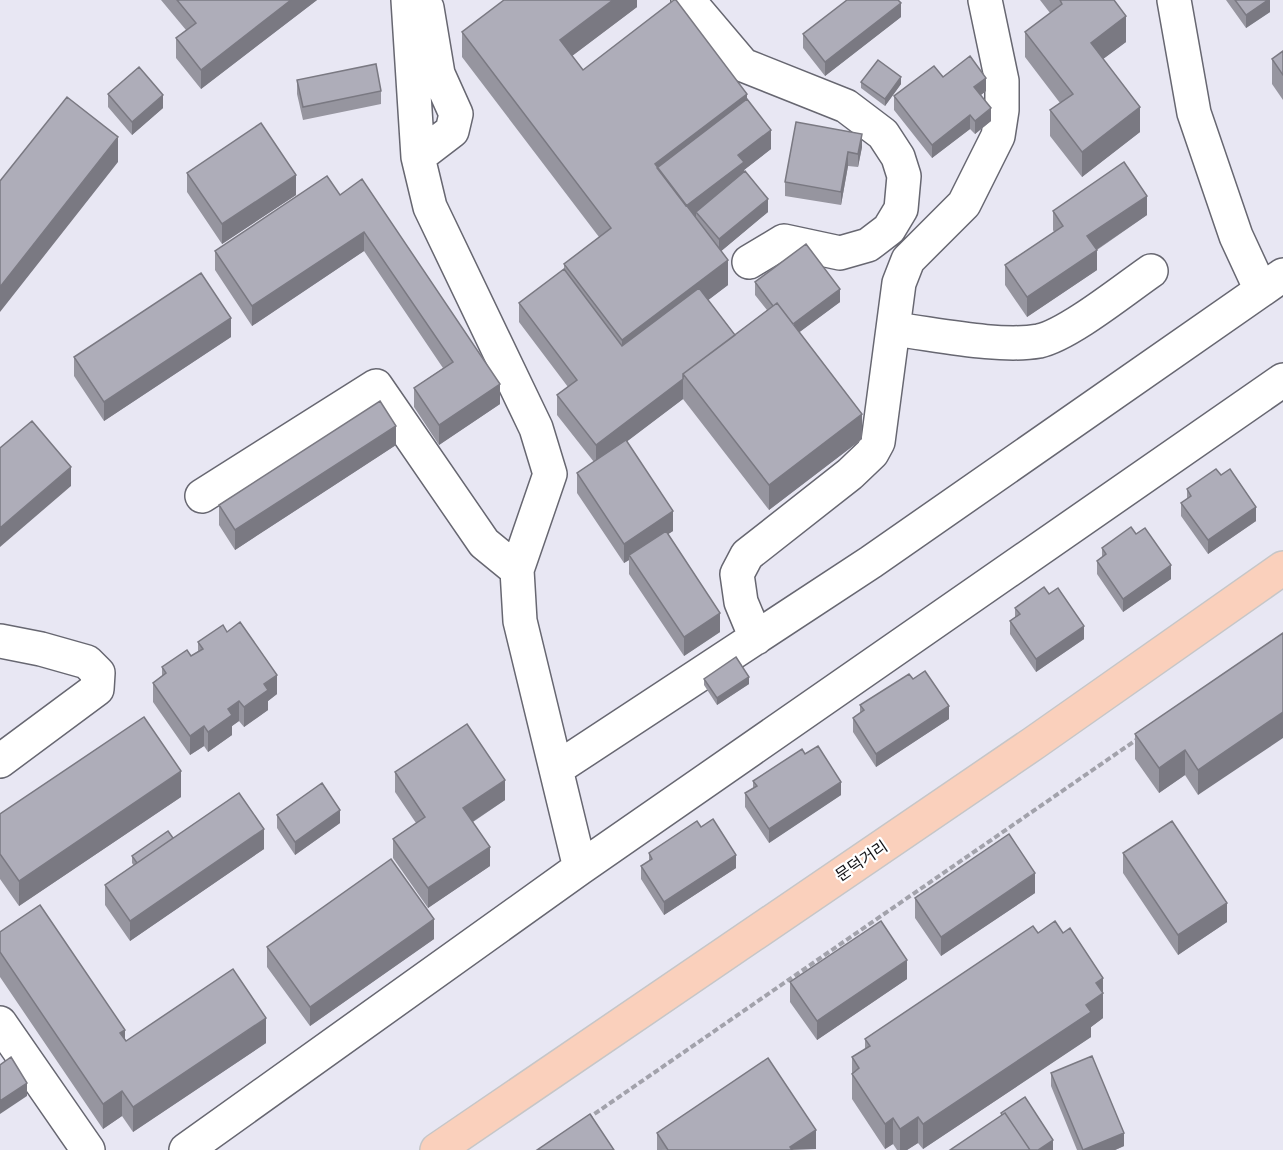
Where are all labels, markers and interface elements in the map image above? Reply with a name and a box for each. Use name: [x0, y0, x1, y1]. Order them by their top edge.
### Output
street label: 문덕거리: [831, 836, 891, 884]

